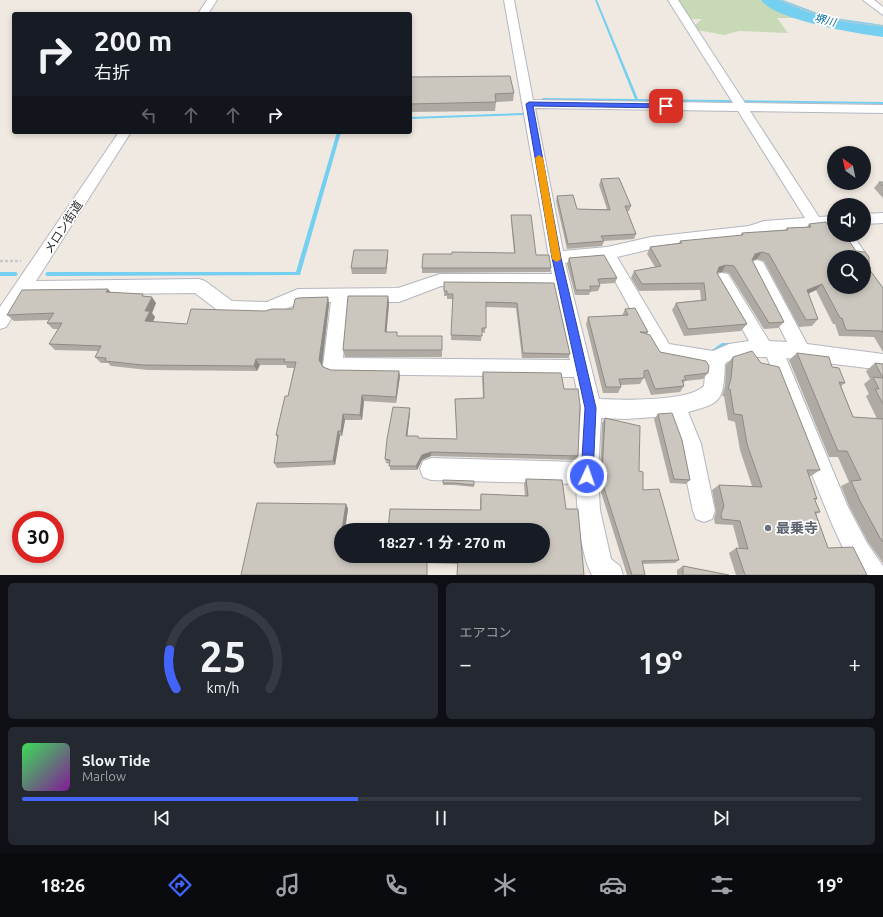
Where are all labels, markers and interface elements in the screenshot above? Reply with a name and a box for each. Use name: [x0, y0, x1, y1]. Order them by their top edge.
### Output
water label: 堺川: [813, 12, 838, 29]
text: 200 m: [94, 25, 172, 56]
icon: right: [28, 28, 80, 80]
text: 右折: [94, 62, 130, 82]
pin: [649, 89, 683, 123]
icon: arrive: [655, 95, 677, 117]
icon: left: [138, 104, 160, 126]
icon: ahead: [180, 104, 202, 126]
icon: ahead: [222, 104, 244, 126]
icon: right: [264, 104, 286, 126]
north arrow: [827, 146, 871, 190]
map controls: [827, 146, 871, 294]
street label: メロン街道: [41, 198, 85, 256]
button: sound: [827, 198, 871, 242]
button: search: [827, 250, 871, 294]
position arrow: [566, 455, 608, 497]
speed limit sign: 30: [12, 511, 64, 563]
place label: 最乗寺: [776, 520, 818, 536]
marker: 最乗寺: [763, 523, 773, 533]
text: 18:27 · 1 分 · 270 m: [378, 534, 506, 551]
text: エアコン: [460, 625, 512, 639]
text: 25: [199, 633, 246, 680]
text: 19°: [638, 646, 682, 680]
text: −: [460, 651, 472, 676]
text: +: [849, 651, 861, 676]
text: km/h: [206, 680, 239, 696]
text: Slow Tide: [82, 752, 150, 769]
text: Marlow: [82, 769, 126, 783]
icon: previous: [151, 807, 173, 829]
icon: pause: [430, 807, 452, 829]
icon: next: [710, 807, 732, 829]
icon: directions: [166, 871, 194, 899]
icon: music: [274, 871, 302, 899]
icon: phone: [382, 871, 410, 899]
icon: climate: [491, 871, 519, 899]
icon: car: [599, 871, 627, 899]
icon: filters: [708, 871, 736, 899]
text: 18:26: [40, 875, 85, 895]
text: 19°: [816, 875, 843, 895]

